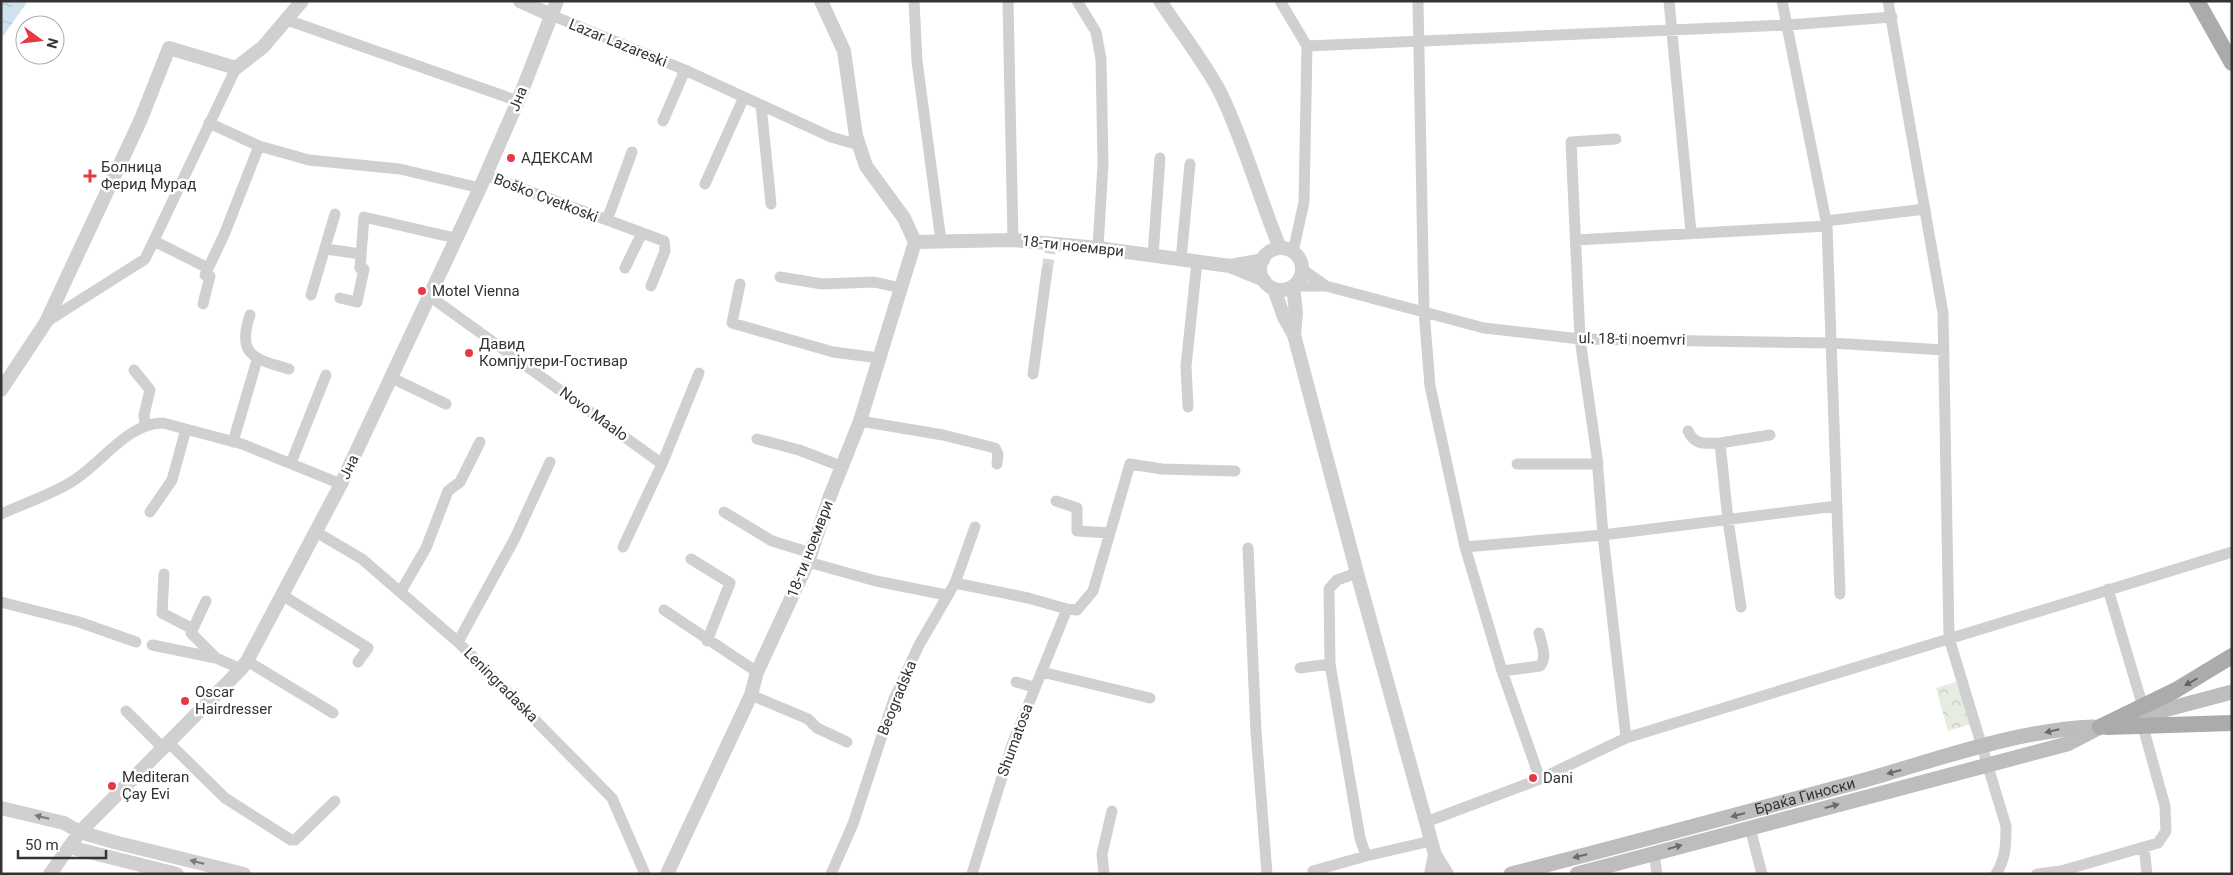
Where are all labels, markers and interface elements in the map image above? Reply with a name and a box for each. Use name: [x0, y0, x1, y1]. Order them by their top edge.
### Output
north arrow: [15, 15, 65, 65]
street label: Lazar Lazareski: [566, 15, 670, 71]
text: N: [44, 37, 62, 50]
street label: Јна: [505, 84, 531, 114]
place label: АДЕКСАМ: [521, 149, 593, 167]
marker: АДЕКСАМ: [505, 152, 517, 164]
place label: Болница Ферид Мурад: [101, 158, 196, 193]
marker: Болница Ферид Мурад: [83, 169, 97, 183]
street label: Boško Cvetkoski: [491, 170, 601, 226]
street label: 18-ти ноември: [1021, 232, 1125, 260]
place label: Motel Vienna: [432, 282, 520, 300]
marker: Motel Vienna: [416, 285, 428, 297]
street label: ul. 18-ti noemvri: [1578, 329, 1686, 349]
place label: Давид Компјутери-Гостивар: [479, 335, 628, 370]
marker: Давид Компјутери-Гостивар: [463, 347, 475, 359]
street label: Novo Maalo: [556, 383, 632, 445]
street label: Јна: [336, 452, 362, 482]
street label: 18-ти ноември: [783, 498, 837, 600]
street label: Leningradaska: [460, 644, 542, 726]
street label: Beogradska: [874, 658, 920, 738]
one-way arrow: [2184, 678, 2198, 686]
place label: Oscar Hairdresser: [195, 683, 272, 718]
marker: Oscar Hairdresser: [179, 695, 191, 707]
street label: Shumatosa: [994, 701, 1036, 779]
one-way arrow: [2044, 727, 2059, 735]
place label: Mediteran Çay Evi: [122, 768, 189, 803]
one-way arrow: [1887, 768, 1902, 776]
place label: Dani: [1543, 769, 1573, 787]
marker: Dani: [1527, 772, 1539, 784]
street label: Браќа Гиноски: [1753, 774, 1857, 818]
marker: Mediteran Çay Evi: [106, 780, 118, 792]
one-way arrow: [1824, 801, 1839, 809]
one-way arrow: [1730, 811, 1745, 819]
one-way arrow: [34, 813, 49, 821]
scale bar: [18, 828, 105, 860]
text: 50 m: [25, 836, 59, 854]
one-way arrow: [1667, 843, 1682, 851]
one-way arrow: [1573, 852, 1588, 860]
one-way arrow: [190, 858, 205, 866]

